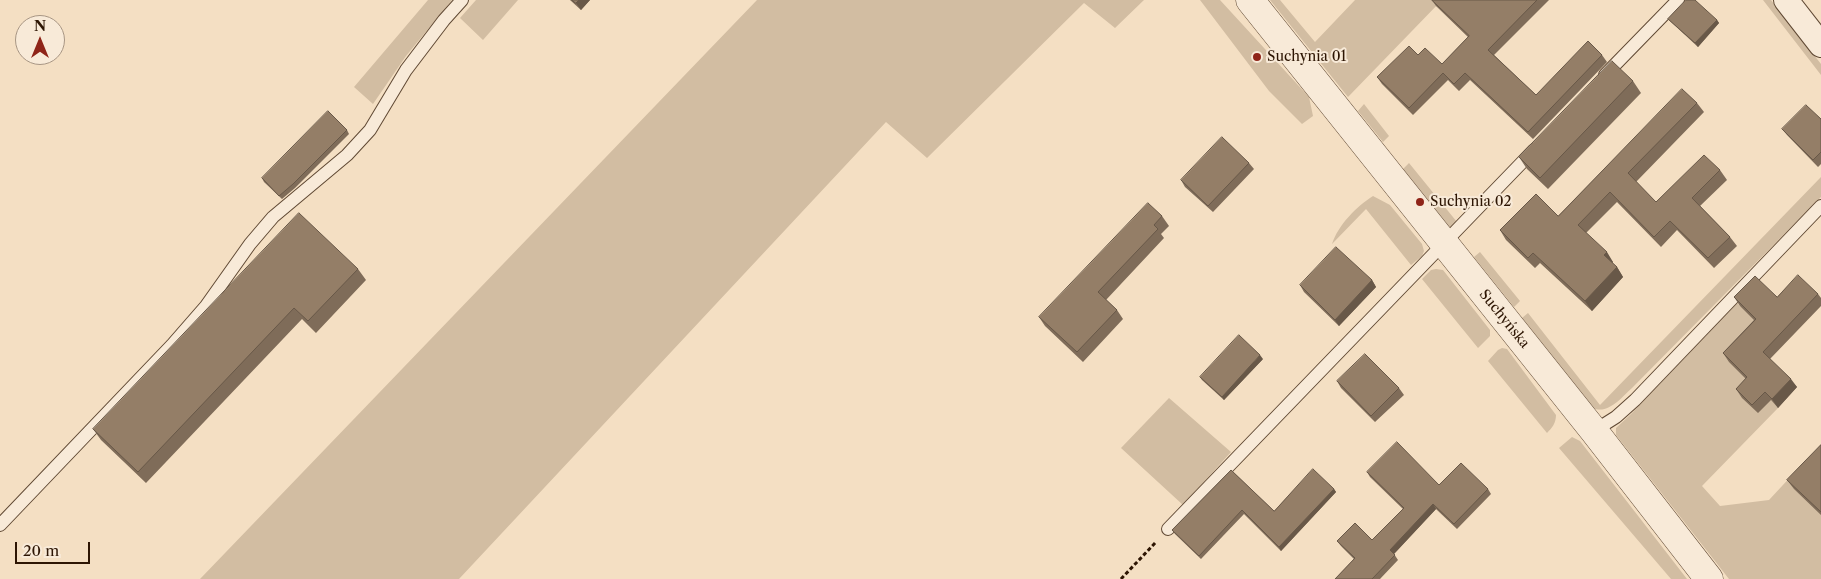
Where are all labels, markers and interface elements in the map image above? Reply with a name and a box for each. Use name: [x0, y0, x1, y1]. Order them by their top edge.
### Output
north arrow: [15, 15, 65, 65]
text: N: [34, 17, 46, 35]
place label: Suchynia 01: [1267, 49, 1346, 65]
marker: Suchynia 01: [1251, 51, 1263, 63]
place label: Suchynia 02: [1430, 194, 1512, 210]
marker: Suchynia 02: [1414, 196, 1426, 208]
street label: Suchyńska: [1475, 286, 1533, 352]
scale bar: [18, 532, 92, 564]
text: 20 m: [23, 541, 59, 560]

